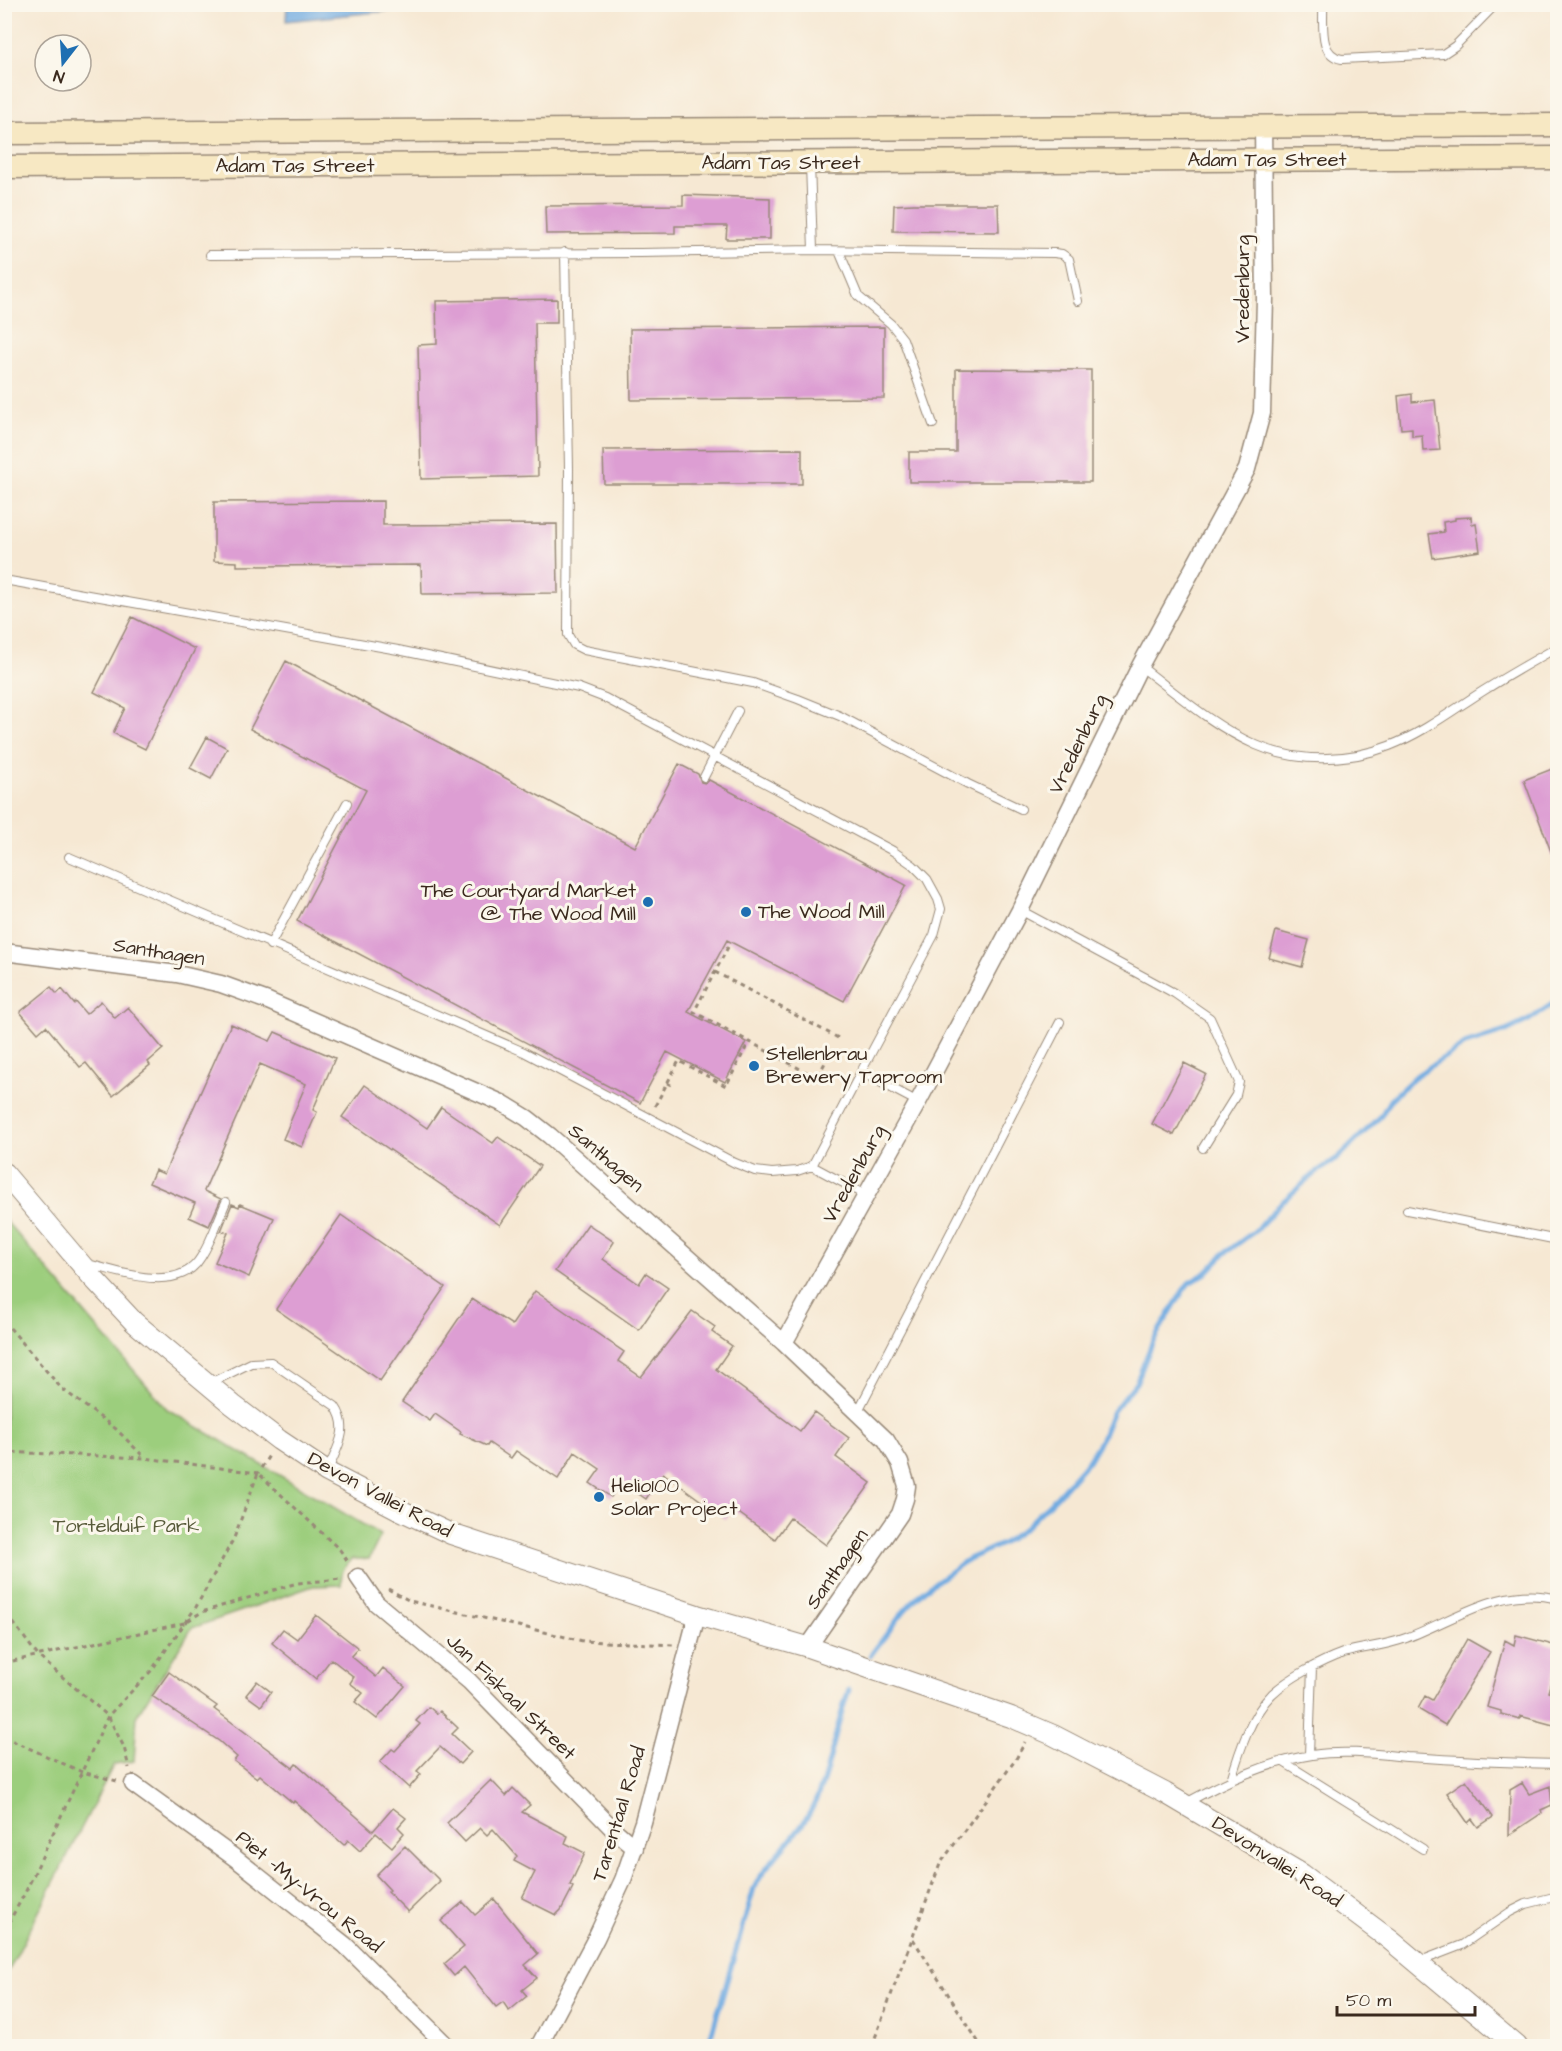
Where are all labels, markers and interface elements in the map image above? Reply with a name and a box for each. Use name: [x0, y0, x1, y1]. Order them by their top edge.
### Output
north arrow: [33, 33, 93, 93]
text: N: [51, 64, 67, 88]
street label: Adam Tas Street: [1187, 146, 1347, 174]
street label: Adam Tas Street: [701, 149, 861, 177]
street label: Adam Tas Street: [215, 152, 375, 180]
street label: Vredenburg: [1229, 235, 1258, 343]
street label: Vredenburg: [1042, 689, 1115, 799]
place label: The Courtyard Market @ The Wood Mill: [421, 877, 636, 928]
marker: The Courtyard Market @ The Wood Mill: [641, 895, 655, 909]
place label: The Wood Mill: [758, 898, 885, 926]
marker: The Wood Mill: [739, 905, 753, 919]
street label: Santhagen: [111, 931, 207, 974]
place label: Stellenbrau Brewery Taproom: [766, 1040, 942, 1092]
marker: Stellenbrau Brewery Taproom: [747, 1059, 761, 1073]
street label: Santhagen: [561, 1117, 650, 1200]
street label: Vredenburg: [816, 1120, 893, 1229]
street label: Devon Vallei Road: [303, 1445, 457, 1545]
place label: Helio100 Solar Project: [611, 1472, 738, 1523]
marker: Helio100 Solar Project: [592, 1490, 606, 1504]
park label: Tortelduif Park: [53, 1512, 199, 1540]
street label: Santhagen: [799, 1523, 876, 1615]
street label: Jan Fiskaal Street: [440, 1627, 582, 1767]
street label: Tarentaal Road: [585, 1743, 653, 1885]
street label: Devonvallei Road: [1206, 1809, 1348, 1915]
street label: Piet -My-Vrou Road: [229, 1824, 388, 1961]
scale bar: [1337, 1979, 1475, 2017]
text: 50 m: [1346, 1988, 1391, 2013]

